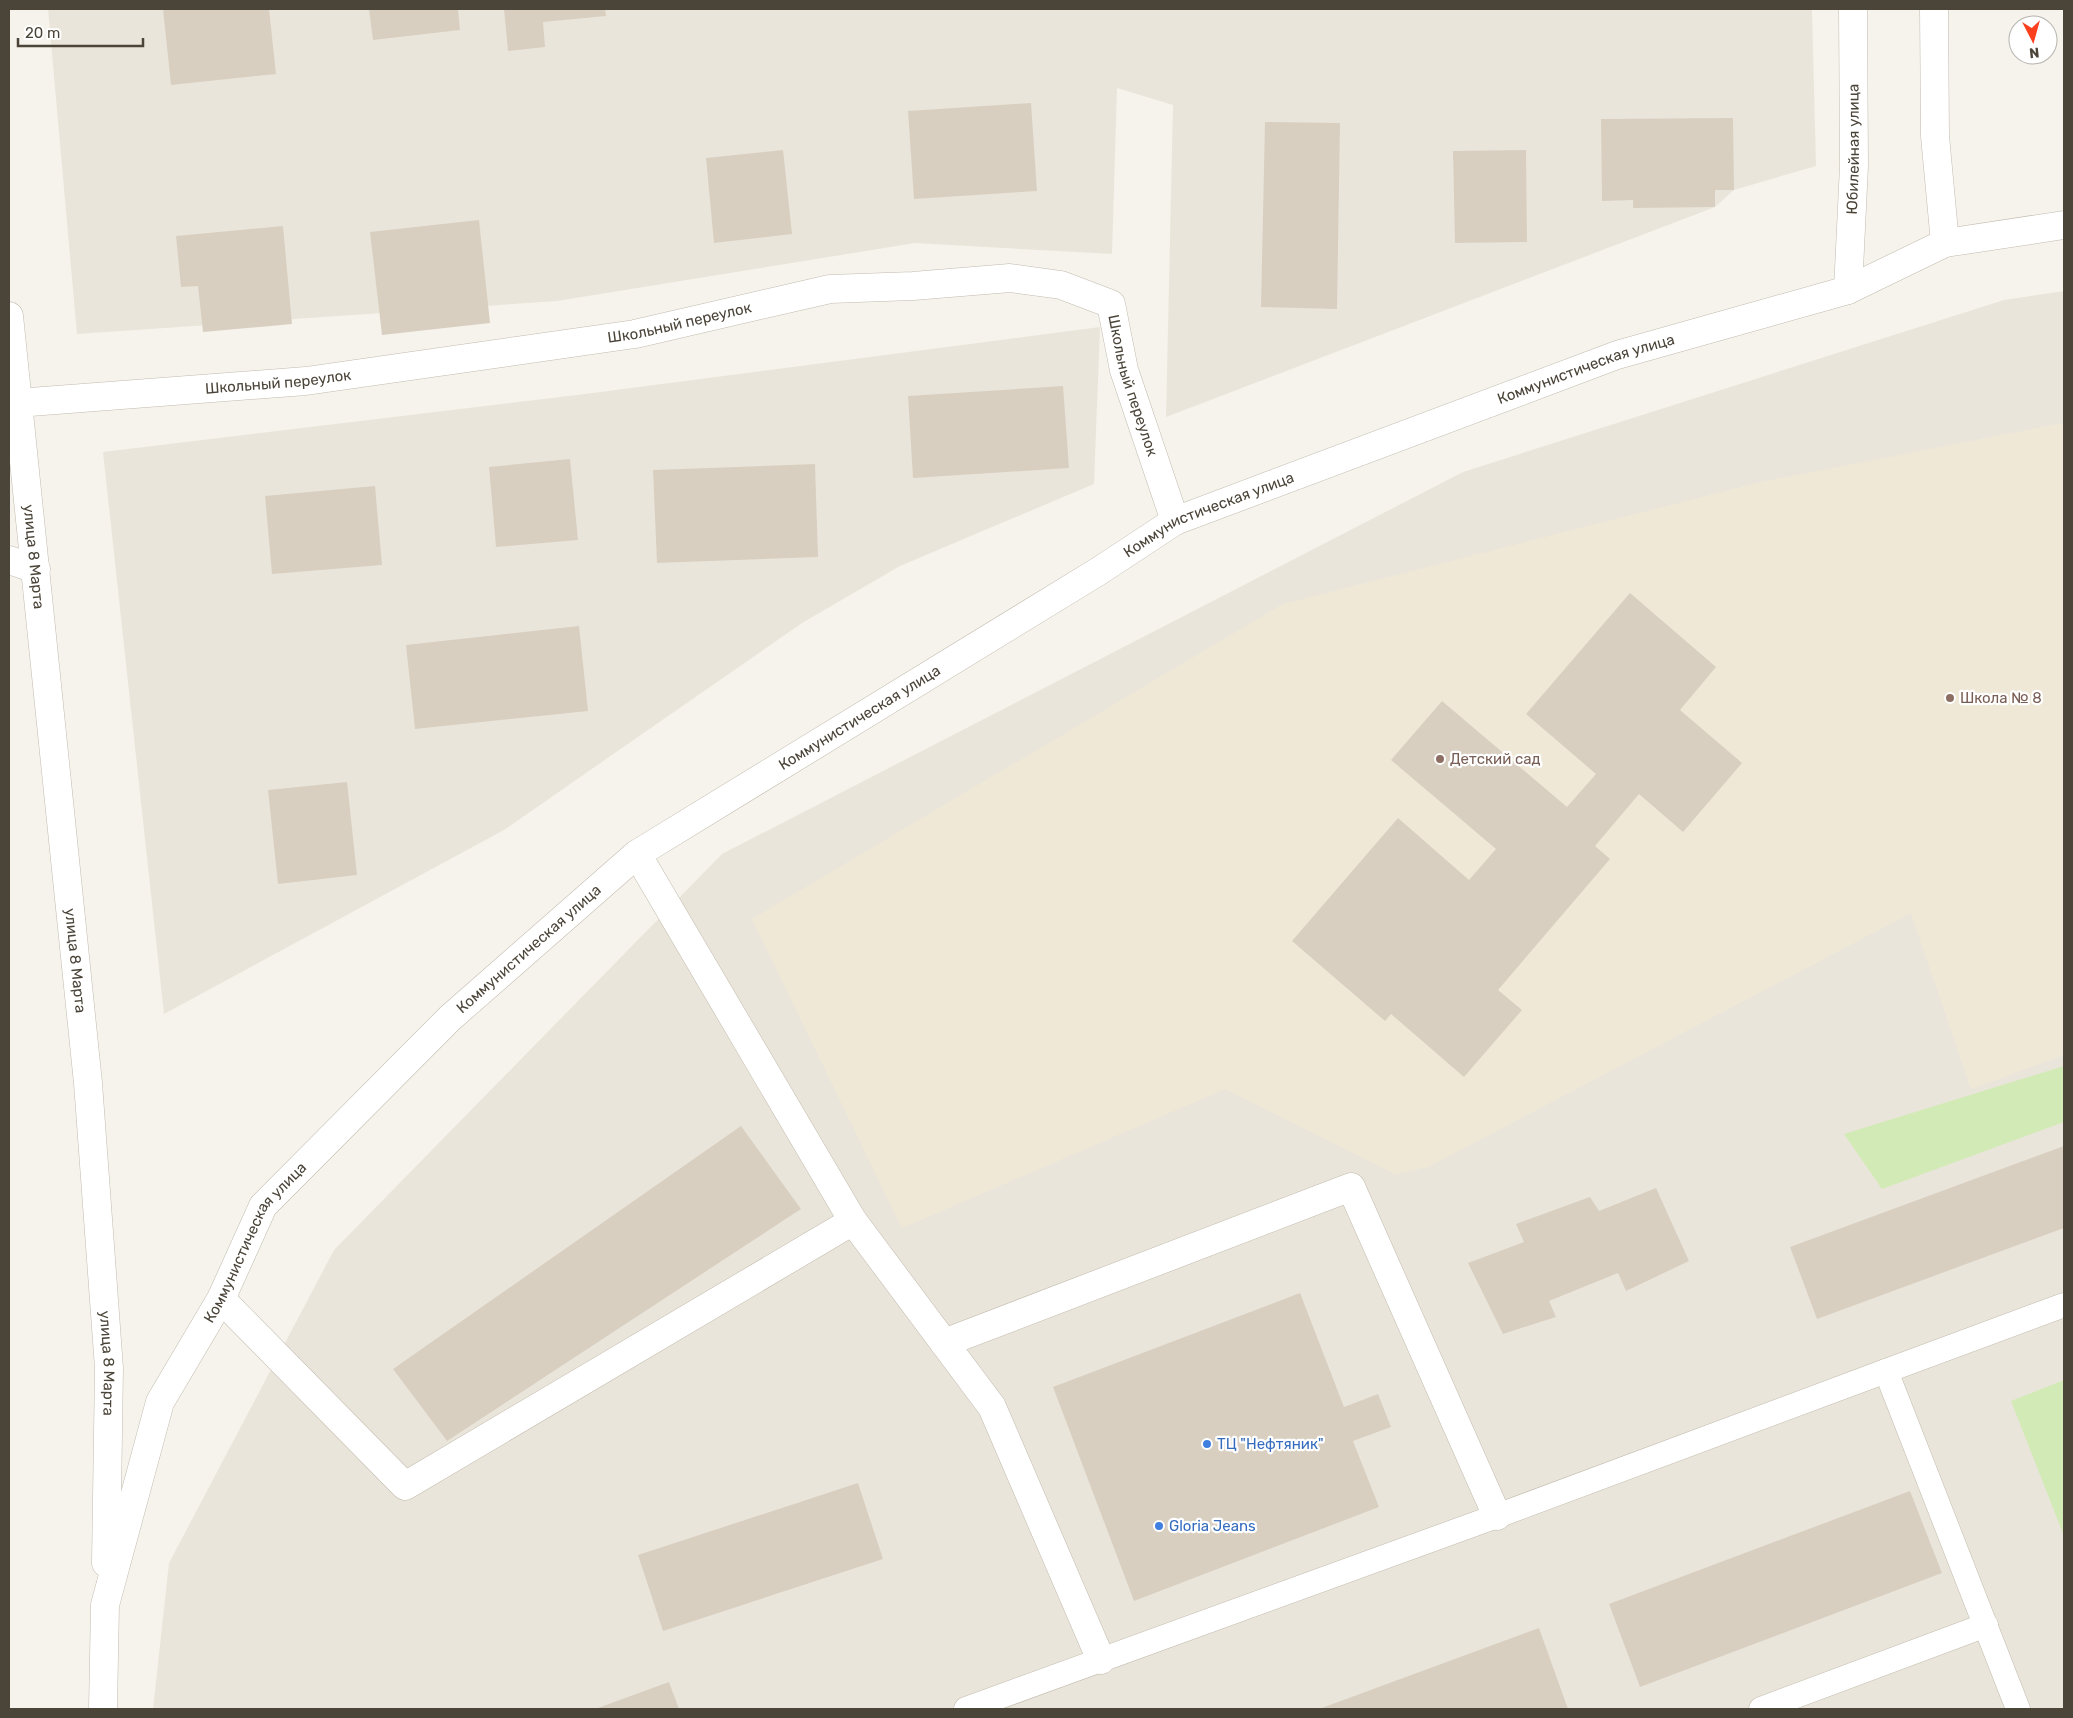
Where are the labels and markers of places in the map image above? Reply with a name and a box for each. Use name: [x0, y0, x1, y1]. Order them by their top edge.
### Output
place label: Школа № 8: [1960, 689, 2042, 707]
marker: Школа № 8: [1944, 692, 1956, 704]
place label: Детский сад: [1450, 750, 1541, 768]
marker: Детский сад: [1434, 753, 1446, 765]
place label: ТЦ "Нефтяник": [1217, 1435, 1324, 1453]
marker: ТЦ "Нефтяник": [1201, 1438, 1213, 1450]
place label: Gloria Jeans: [1169, 1517, 1256, 1535]
marker: Gloria Jeans: [1153, 1520, 1165, 1532]

